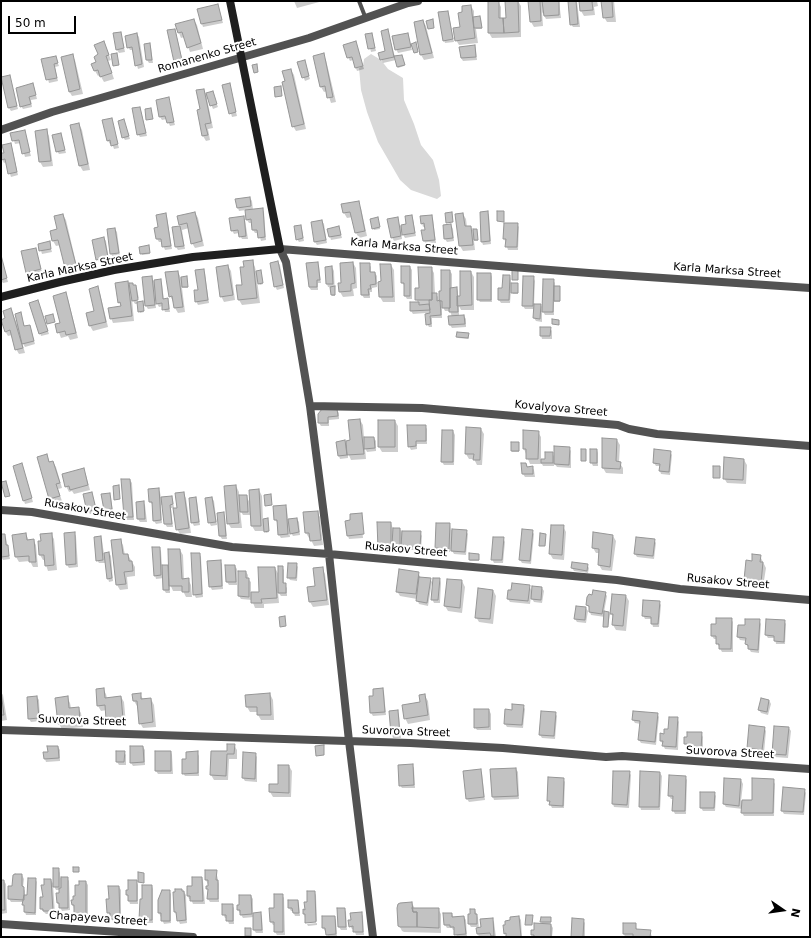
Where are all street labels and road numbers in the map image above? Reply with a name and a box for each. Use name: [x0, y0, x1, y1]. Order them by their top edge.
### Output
street label: Romanenko Street: [156, 36, 258, 76]
street label: Karla Marksa Street: [350, 236, 458, 258]
street label: Karla Marksa Street: [26, 250, 134, 286]
street label: Karla Marksa Street: [673, 261, 781, 281]
street label: Kovalyova Street: [514, 398, 608, 420]
street label: Rusakov Street: [43, 496, 127, 524]
street label: Rusakov Street: [364, 540, 448, 560]
street label: Rusakov Street: [686, 572, 770, 592]
street label: Suvorova Street: [38, 713, 126, 729]
street label: Suvorova Street: [362, 724, 450, 740]
street label: Suvorova Street: [686, 744, 774, 762]
street label: Chapayeva Street: [48, 909, 148, 929]

